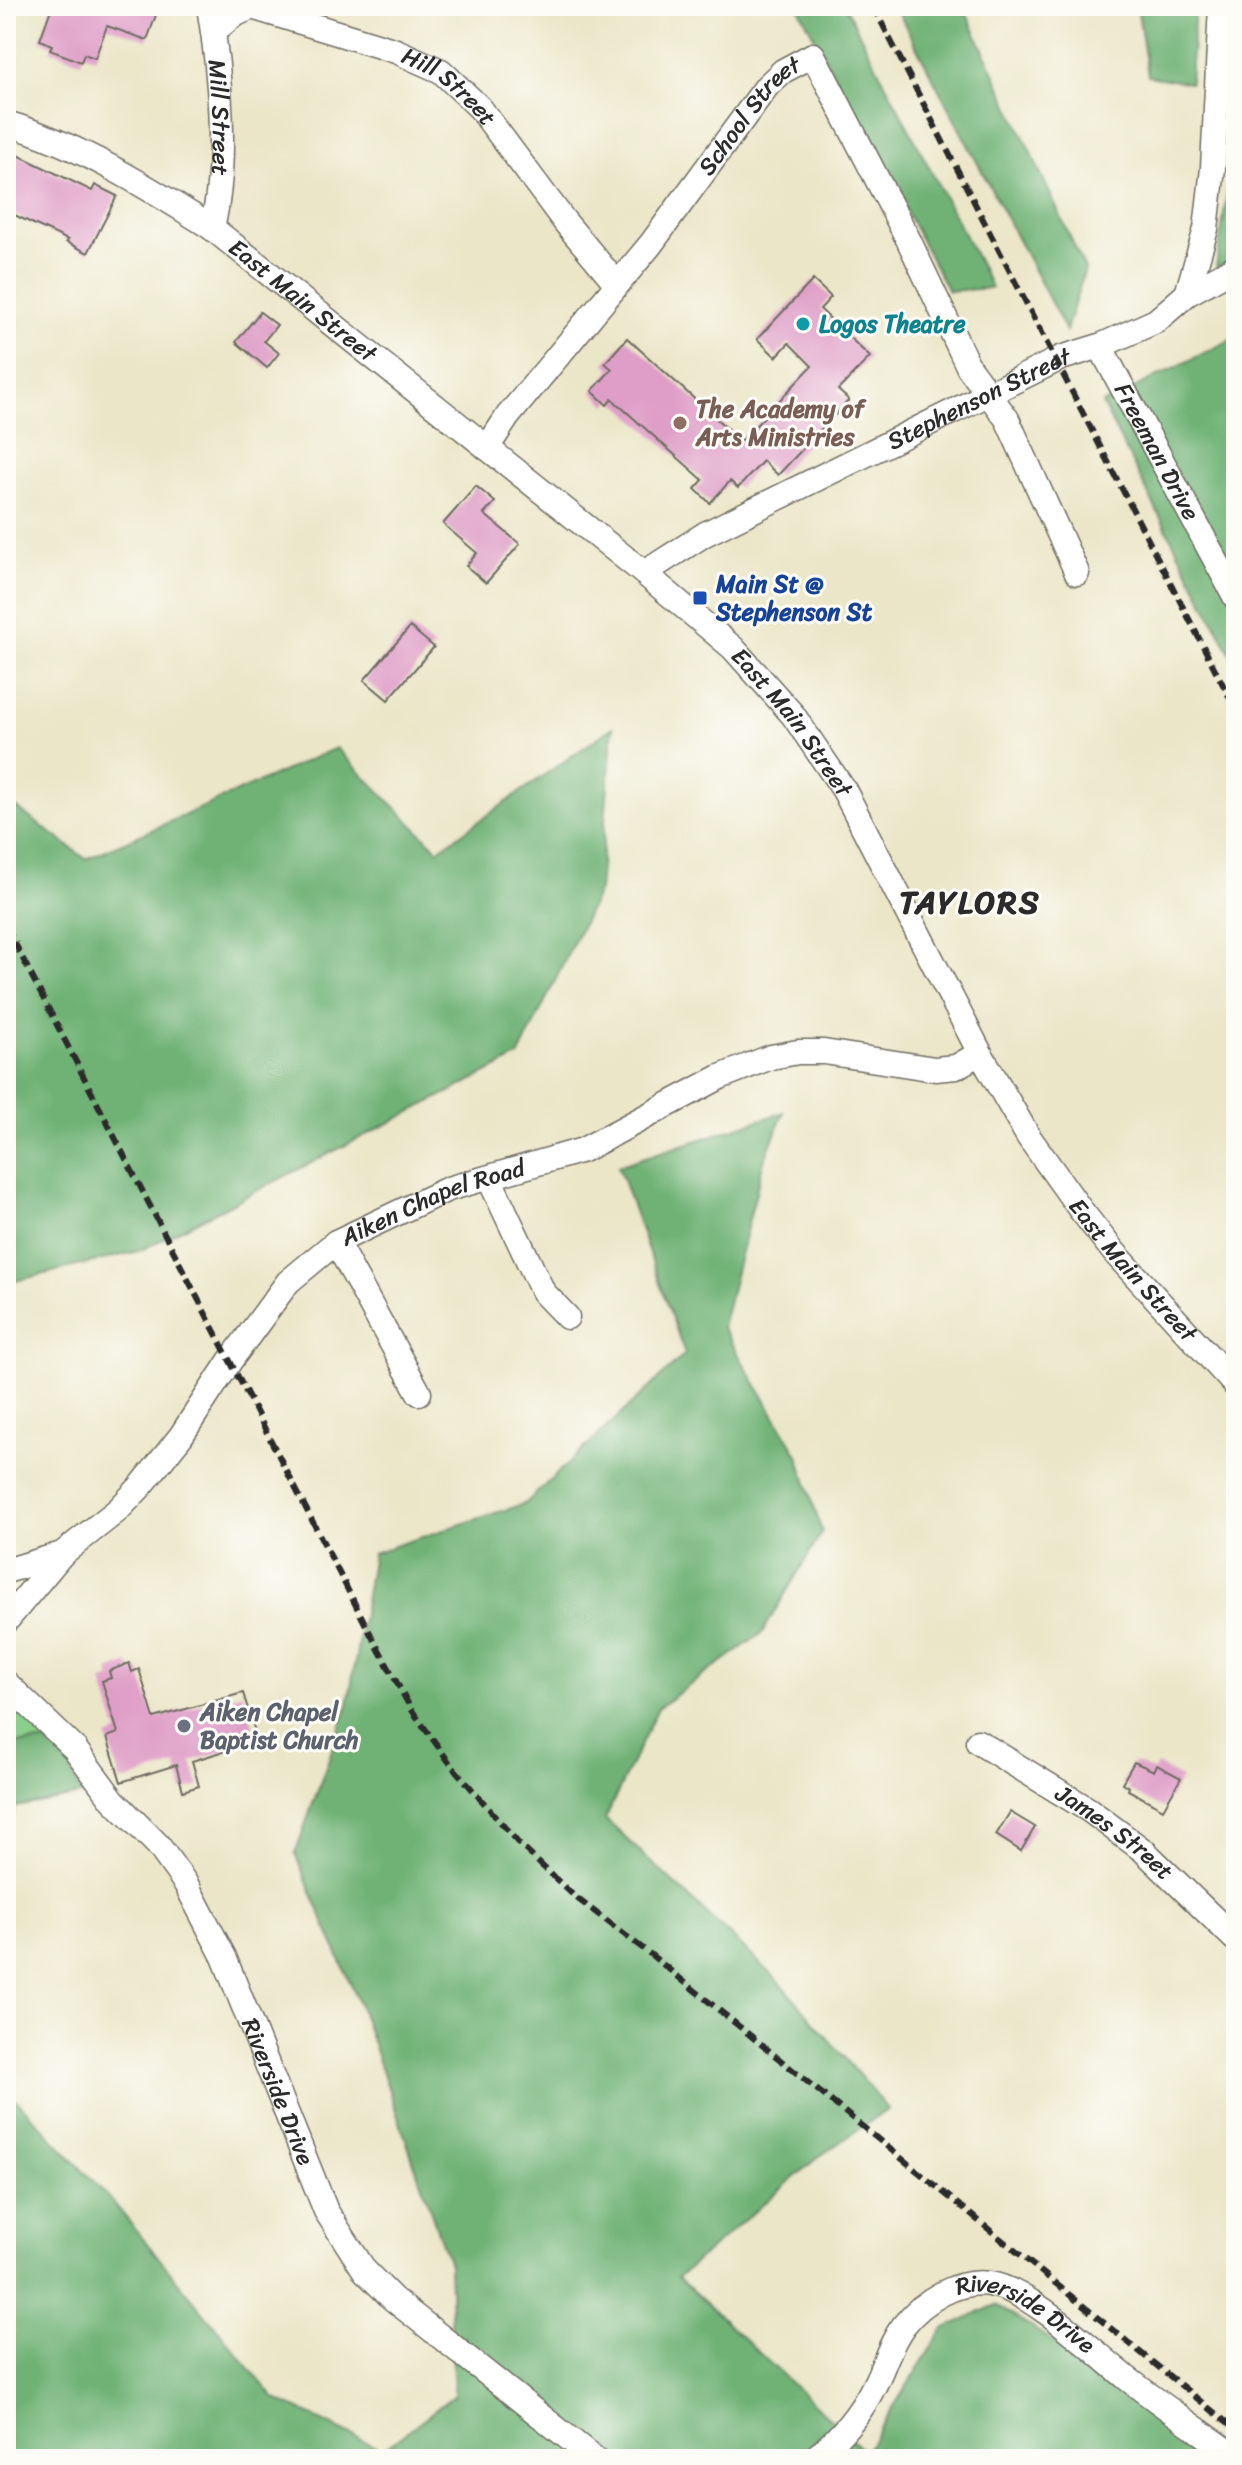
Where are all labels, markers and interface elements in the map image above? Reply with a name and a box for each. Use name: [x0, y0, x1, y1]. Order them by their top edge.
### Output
street label: Hill Street: [395, 35, 508, 135]
street label: School Street: [687, 44, 809, 185]
street label: Mill Street: [196, 57, 242, 177]
street label: East Main Street: [219, 228, 387, 374]
place label: Logos Theatre: [819, 303, 966, 345]
marker: Logos Theatre: [794, 315, 812, 333]
street label: Stephenson Street: [880, 335, 1077, 462]
street label: Freeman Drive: [1102, 375, 1212, 528]
place label: The Academy of Arts Ministries: [695, 388, 867, 458]
marker: The Academy of Arts Ministries: [671, 414, 689, 432]
place label: Main St @ Stephenson St: [715, 563, 873, 633]
marker: Main St @ Stephenson St: [691, 589, 709, 607]
street label: East Main Street: [720, 637, 865, 807]
district label: TAYLORS: [899, 874, 1041, 931]
street label: Aiken Chapel Road: [332, 1147, 531, 1258]
street label: East Main Street: [1057, 1189, 1209, 1353]
place label: Aiken Chapel Baptist Church: [199, 1691, 359, 1761]
marker: Aiken Chapel Baptist Church: [175, 1717, 193, 1735]
street label: James Street: [1046, 1773, 1184, 1891]
street label: Riverside Drive: [229, 2011, 327, 2172]
street label: Riverside Drive: [951, 2262, 1106, 2365]

